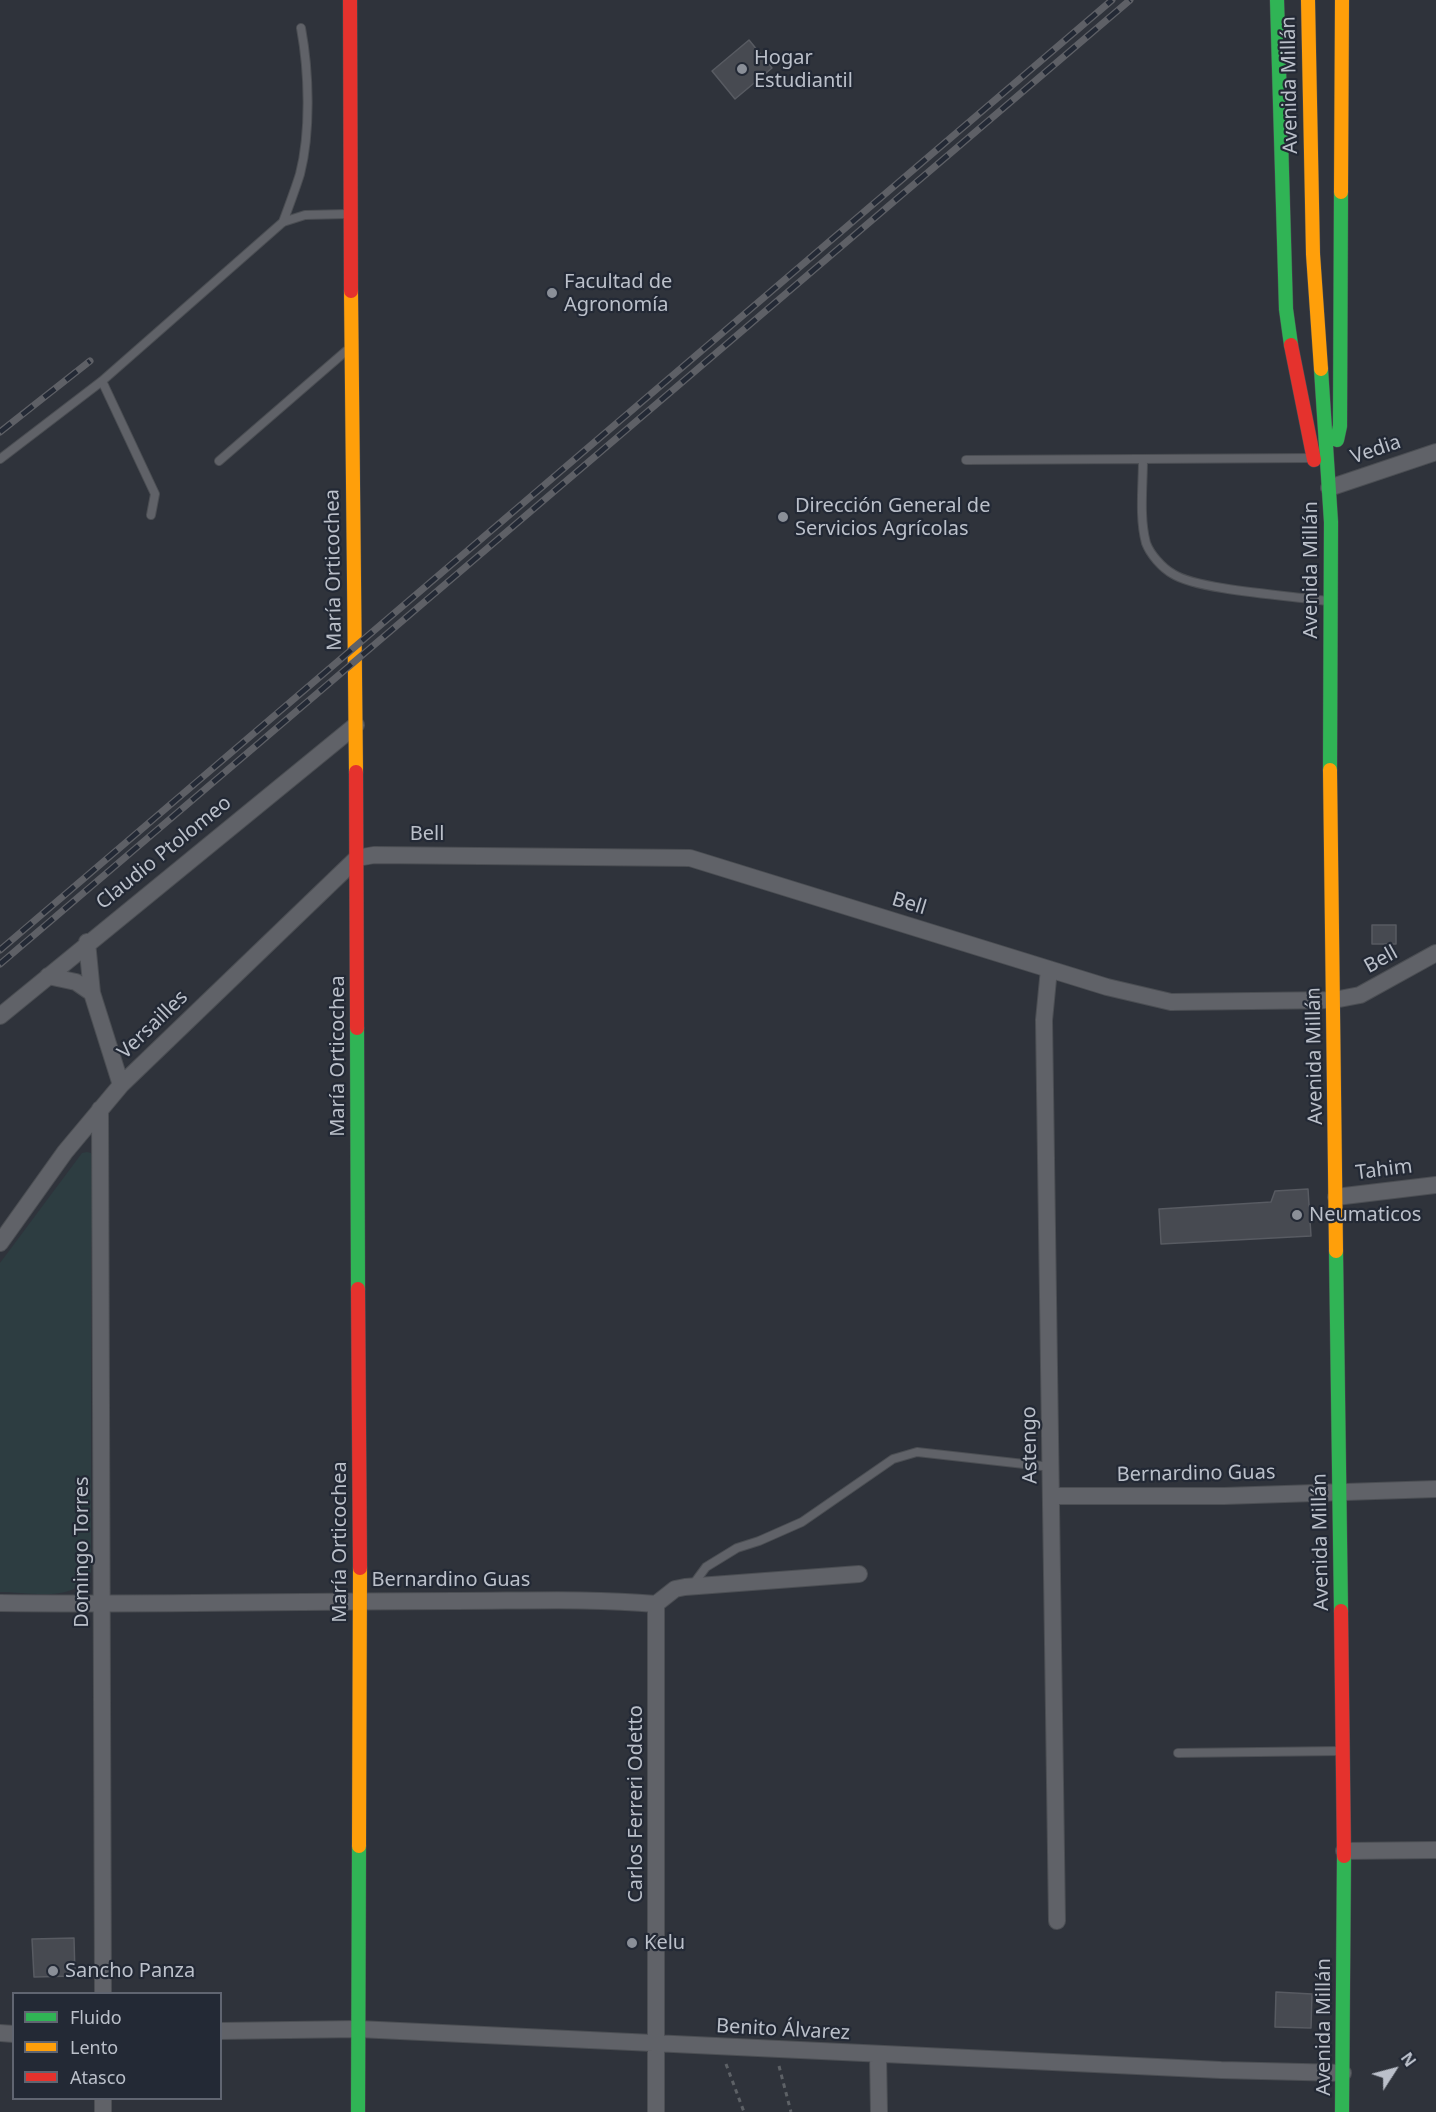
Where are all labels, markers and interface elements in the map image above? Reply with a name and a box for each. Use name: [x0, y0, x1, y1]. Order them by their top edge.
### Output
street label: Avenida Millán: [1277, 16, 1303, 154]
place label: Hogar Estudiantil: [754, 46, 853, 93]
marker: Hogar Estudiantil: [735, 62, 749, 76]
place label: Facultad de Agronomía: [564, 270, 672, 317]
marker: Facultad de Agronomía: [545, 286, 559, 300]
street label: Vedia: [1348, 430, 1404, 470]
street label: María Orticochea: [321, 489, 347, 651]
place label: Dirección General de Servicios Agrícolas: [795, 494, 990, 541]
street label: Avenida Millán: [1299, 501, 1323, 639]
marker: Dirección General de Servicios Agrícolas: [776, 510, 790, 524]
street label: Claudio Ptolomeo: [92, 791, 236, 915]
street label: Bell: [410, 822, 444, 846]
street label: Bell: [889, 887, 929, 921]
street label: Bell: [1360, 941, 1402, 979]
street label: María Orticochea: [326, 975, 350, 1137]
street label: Versailles: [113, 986, 193, 1064]
street label: Avenida Millán: [1302, 987, 1328, 1125]
street label: Tahim: [1354, 1155, 1414, 1185]
place label: Neumaticos: [1309, 1203, 1421, 1227]
marker: Neumaticos: [1290, 1208, 1304, 1222]
street label: Astengo: [1017, 1406, 1043, 1484]
street label: María Orticochea: [328, 1461, 352, 1623]
street label: Bernardino Guas: [1116, 1461, 1276, 1487]
street label: Avenida Millán: [1308, 1473, 1334, 1611]
street label: Domingo Torres: [70, 1476, 94, 1628]
street label: Bernardino Guas: [372, 1568, 530, 1592]
street label: Carlos Ferreri Odetto: [624, 1705, 648, 1903]
place label: Kelu: [644, 1931, 685, 1955]
marker: Kelu: [625, 1936, 639, 1950]
street label: Avenida Millán: [1312, 1958, 1336, 2096]
place label: Sancho Panza: [65, 1959, 195, 1983]
marker: Sancho Panza: [46, 1964, 60, 1978]
legend: [12, 1992, 222, 2100]
text: Fluido: [70, 2005, 122, 2029]
street label: Benito Álvarez: [715, 2015, 851, 2045]
text: Lento: [70, 2035, 118, 2059]
north arrow: [1364, 2040, 1424, 2100]
text: N: [1396, 2048, 1421, 2071]
text: Atasco: [70, 2065, 126, 2089]

